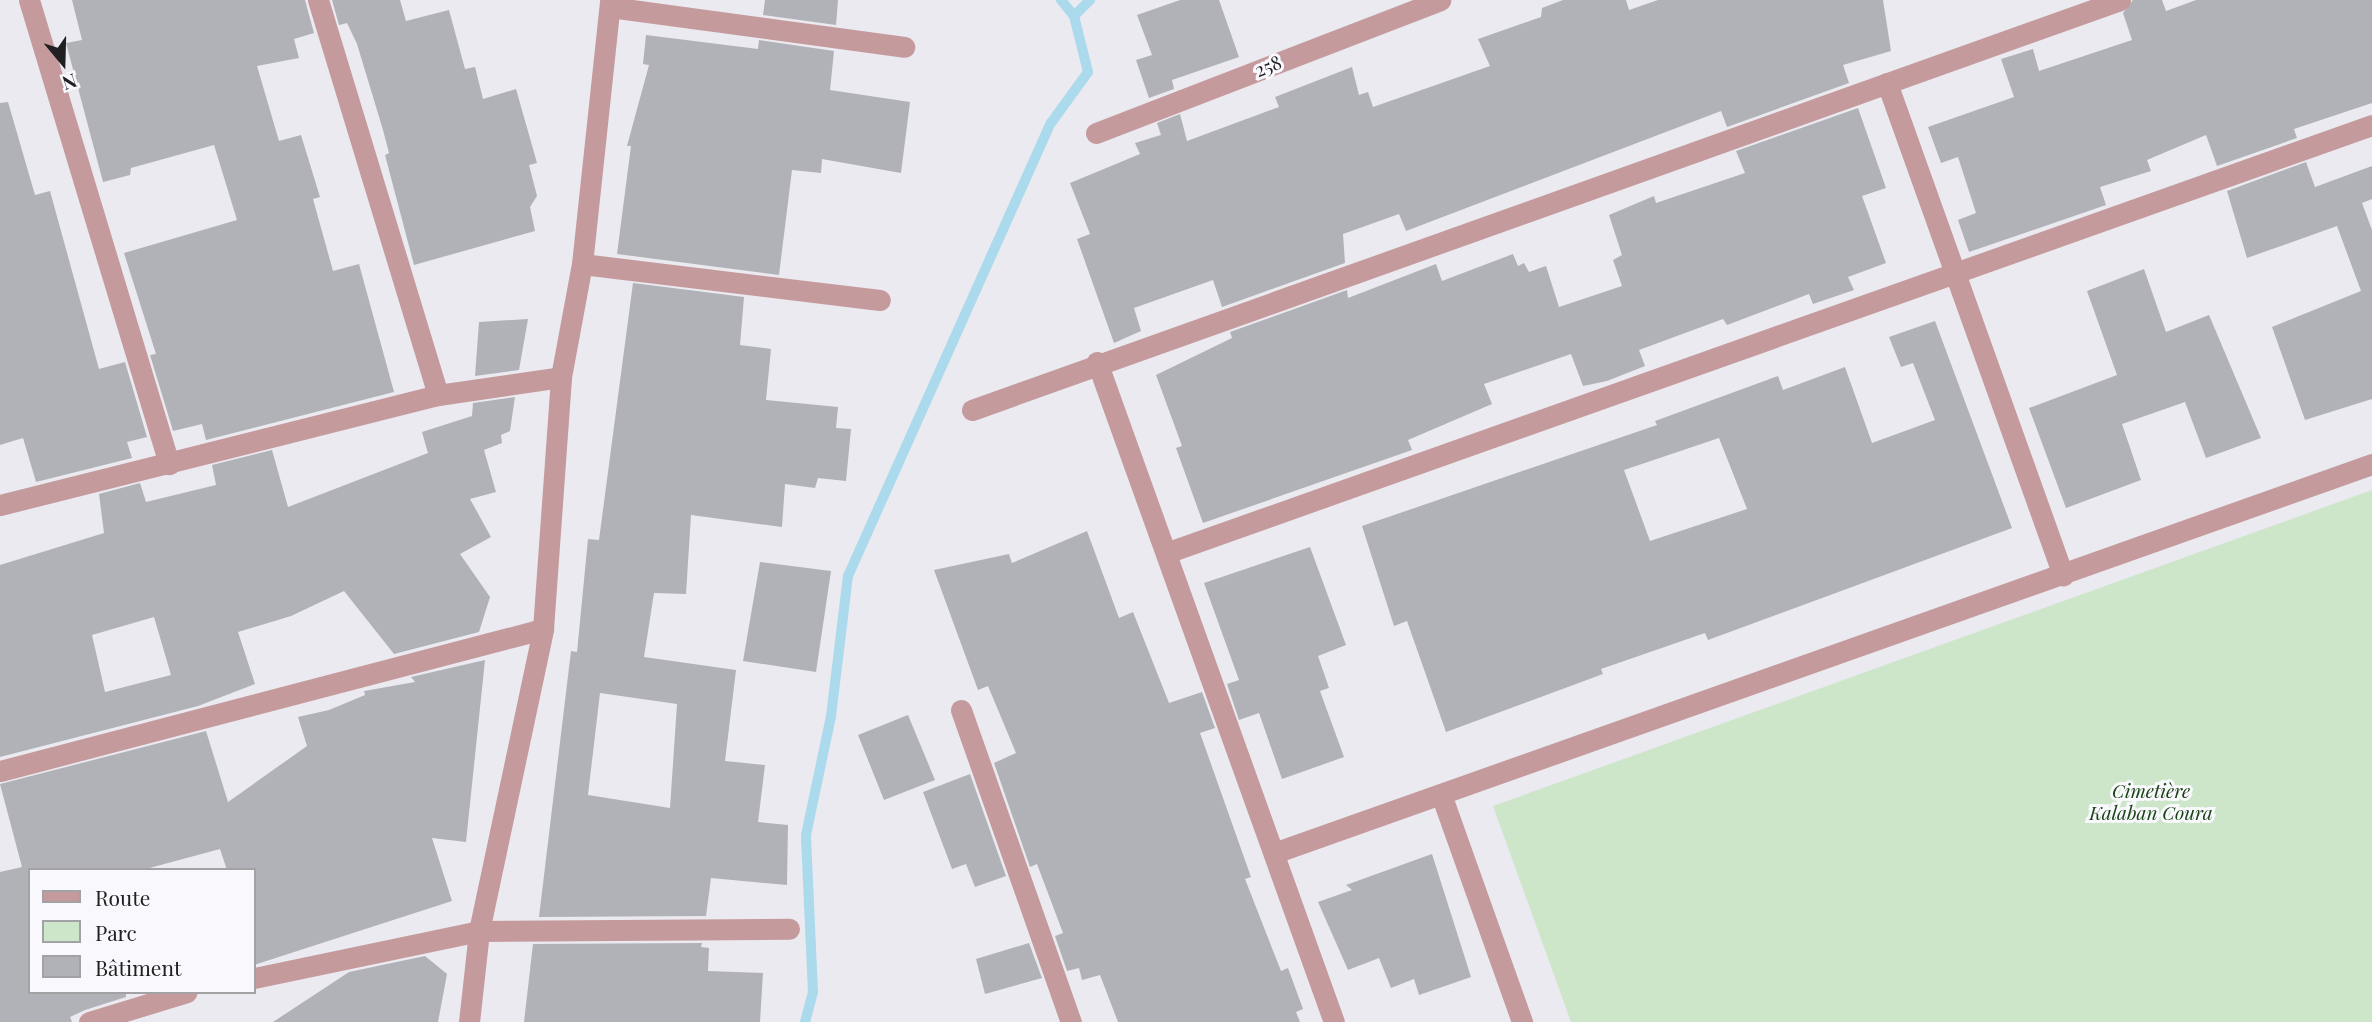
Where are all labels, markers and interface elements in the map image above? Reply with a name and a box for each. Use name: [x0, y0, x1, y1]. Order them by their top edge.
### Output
north arrow: [28, 28, 98, 98]
street label: 258: [1251, 51, 1285, 81]
text: N: [59, 68, 81, 97]
park label: Cimetière Kalaban Coura: [2089, 780, 2213, 824]
legend: [28, 868, 256, 994]
text: Route: [95, 883, 150, 911]
text: Parc: [95, 918, 137, 946]
text: Bâtiment: [95, 953, 181, 981]

